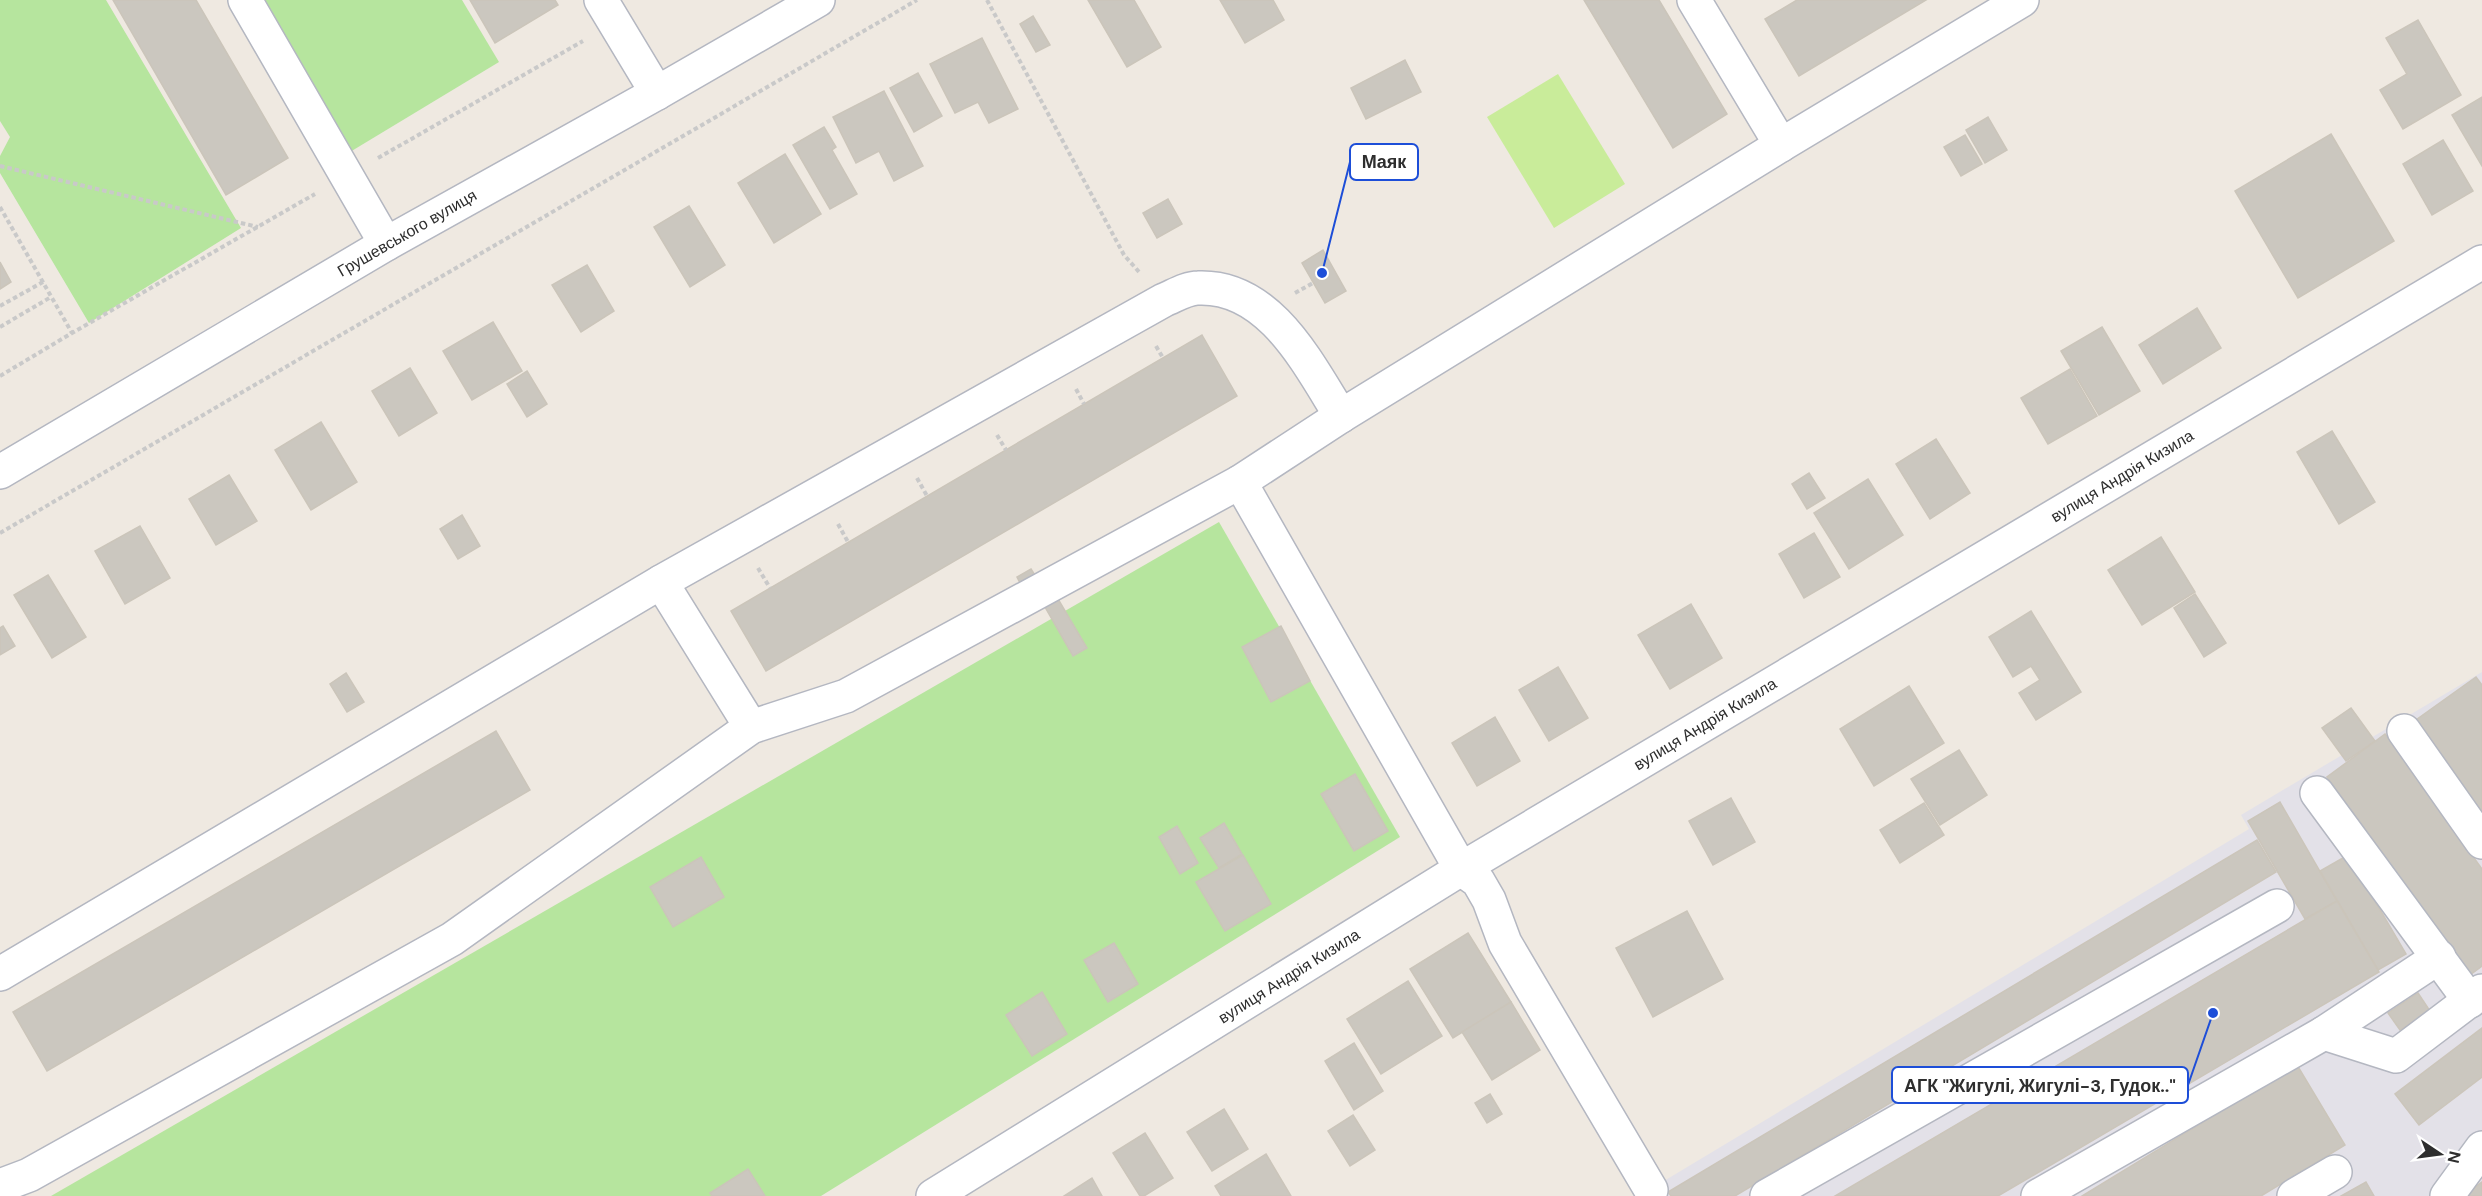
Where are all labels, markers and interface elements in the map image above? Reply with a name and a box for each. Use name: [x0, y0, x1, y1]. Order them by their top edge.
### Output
callout: Маяк: [1350, 144, 1418, 180]
text: Маяк: [1362, 150, 1407, 174]
street label: Грушевського вулиця: [334, 185, 480, 281]
street label: вулиця Андрія Кизила: [2047, 425, 2197, 527]
street label: вулиця Андрія Кизила: [1630, 673, 1780, 775]
street label: вулиця Андрія Кизила: [1214, 924, 1364, 1028]
callout: АГК "Жигулі, Жигулі-3, Гудок..": [1892, 1067, 2188, 1103]
text: АГК "Жигулі, Жигулі-3, Гудок..": [1904, 1074, 2176, 1098]
north arrow: [2410, 1124, 2470, 1184]
text: N: [2443, 1149, 2466, 1165]

